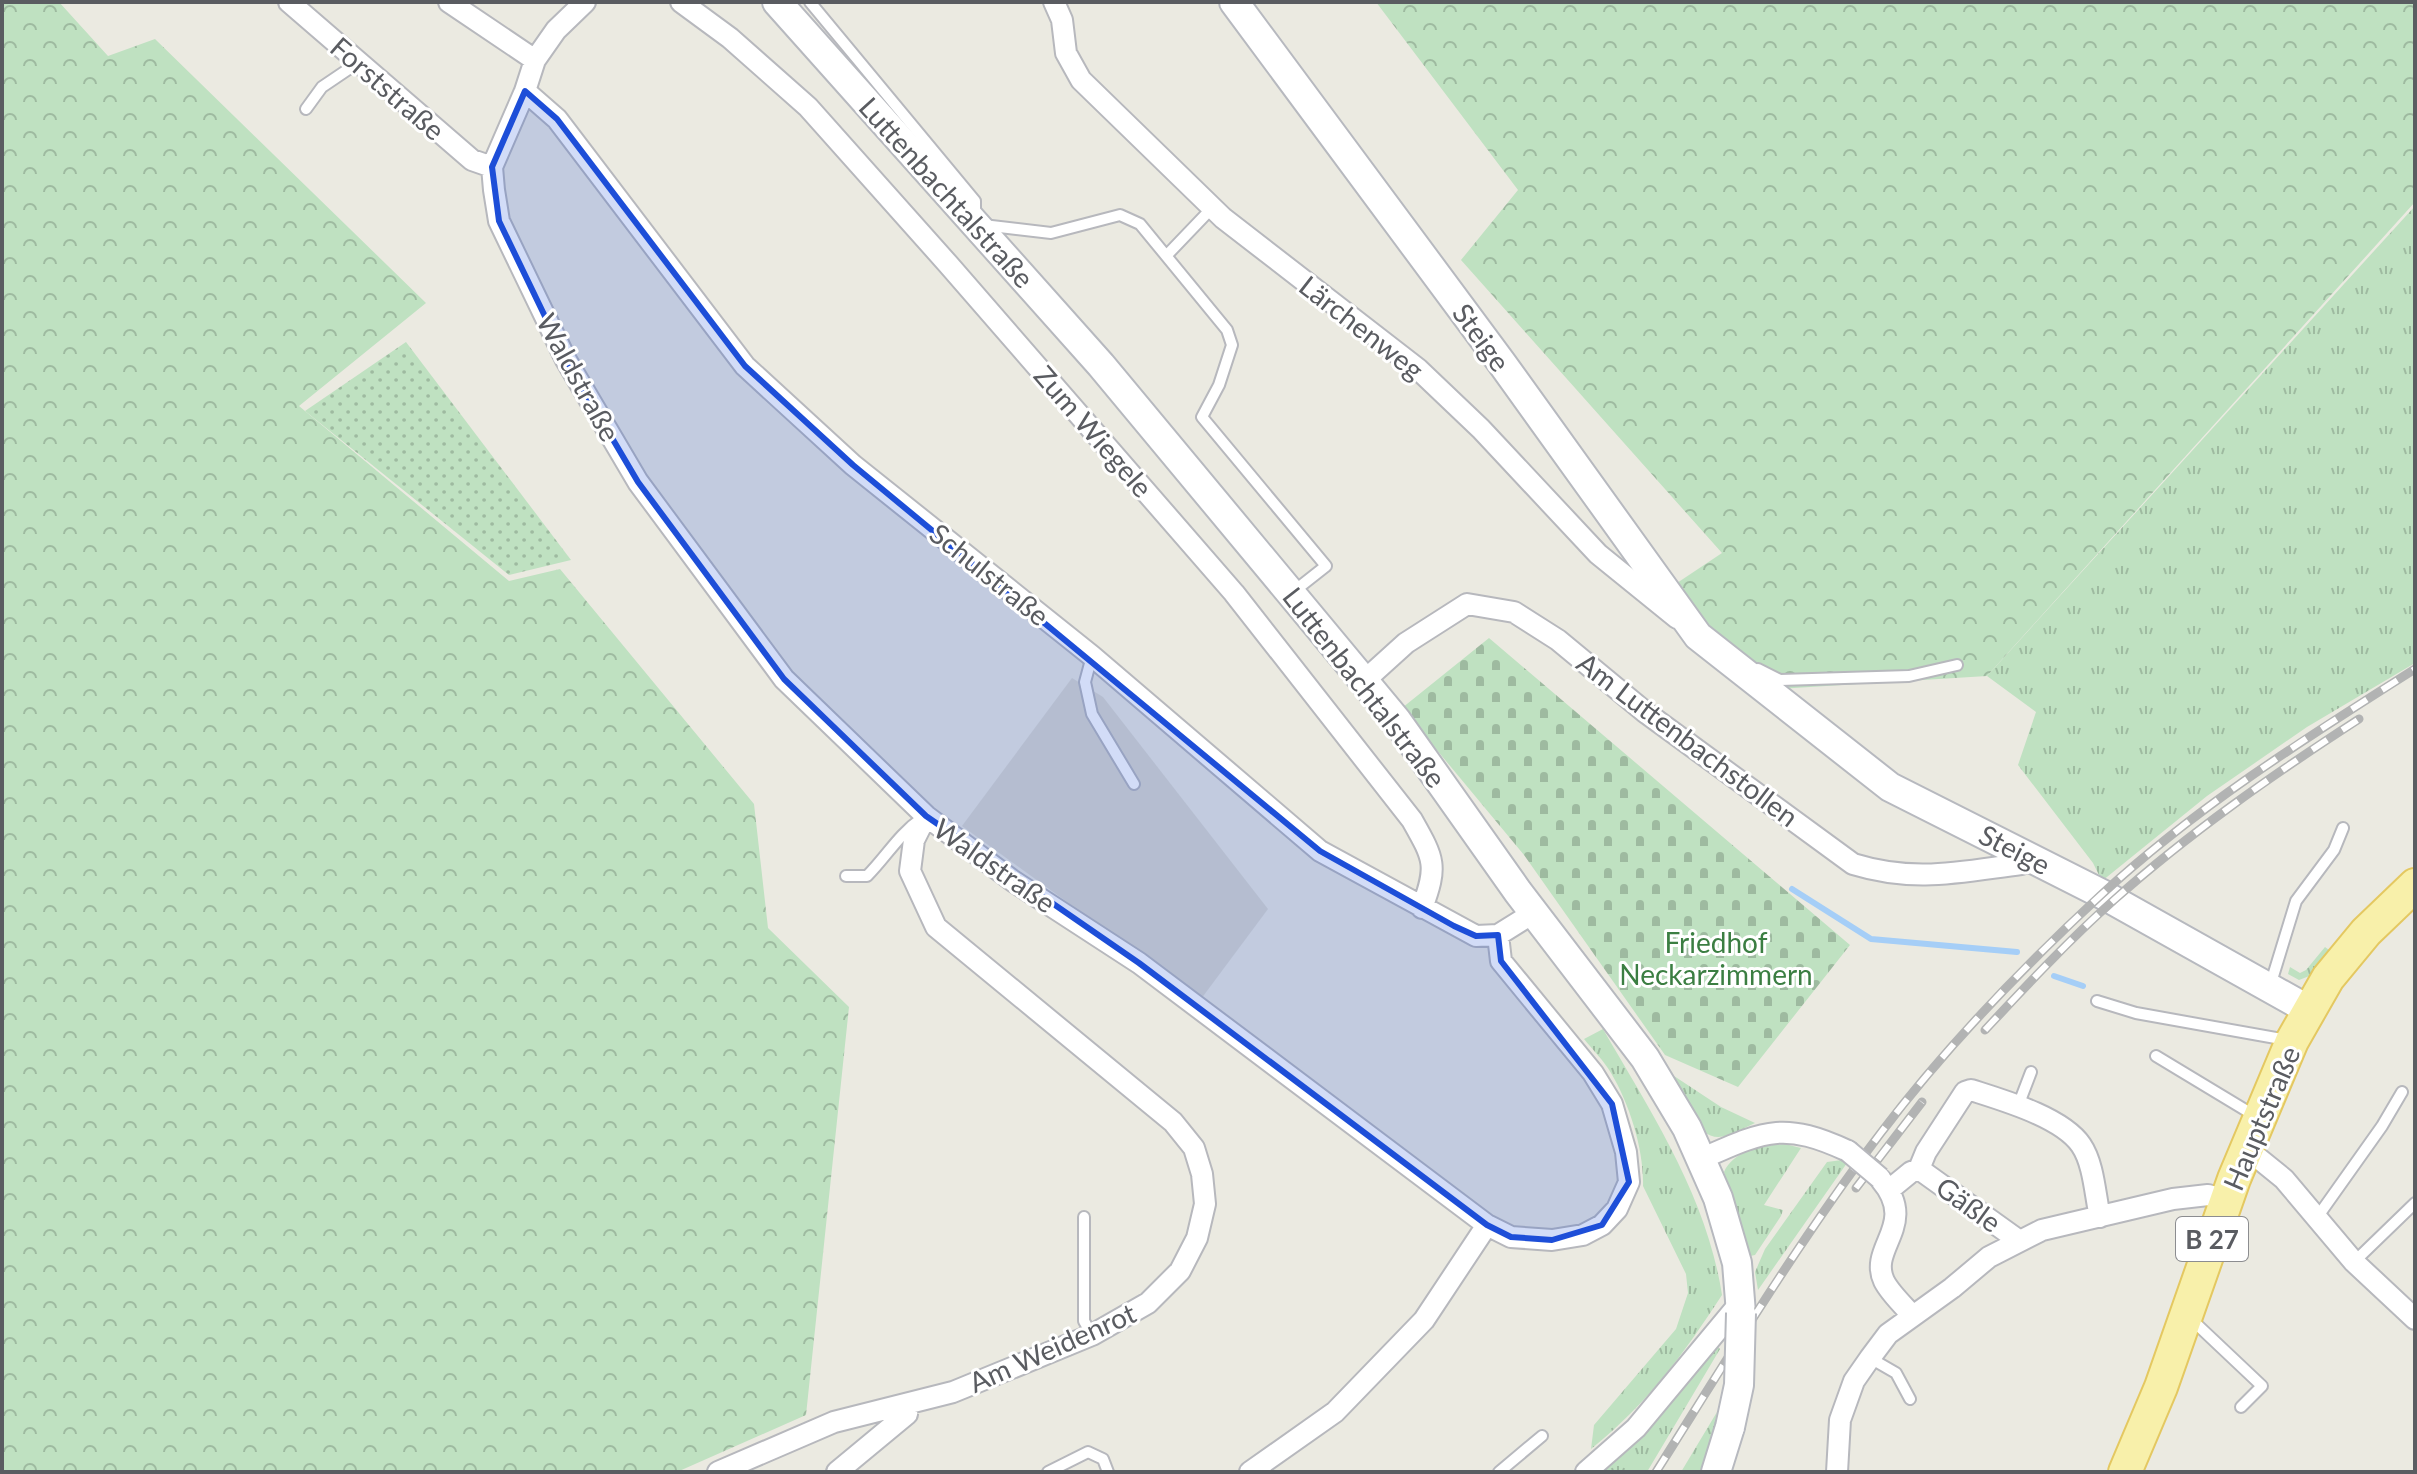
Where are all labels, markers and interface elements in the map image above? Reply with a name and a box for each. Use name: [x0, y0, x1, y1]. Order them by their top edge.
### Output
street label: Forststraße: [324, 29, 452, 147]
street label: Luttenbachtalstraße: [853, 90, 1041, 294]
street label: Lärchenweg: [1293, 268, 1431, 386]
street label: Steige: [1446, 297, 1518, 377]
street label: Waldstraße: [530, 307, 628, 447]
street label: Zum Wiegele: [1028, 359, 1160, 503]
street label: Schulstraße: [924, 516, 1056, 632]
street label: Luttenbachtalstraße: [1276, 580, 1454, 794]
street label: Am Luttenbachstollen: [1571, 645, 1805, 833]
street label: Waldstraße: [928, 811, 1062, 919]
street label: Steige: [1974, 817, 2056, 881]
park label: Friedhof Neckarzimmern: [1619, 925, 1813, 991]
street label: Hauptstraße: [2215, 1041, 2307, 1195]
street label: Gäßle: [1930, 1169, 2008, 1239]
road number: B 27: [2176, 1217, 2248, 1261]
street label: Am Weidenrot: [963, 1295, 1141, 1399]

